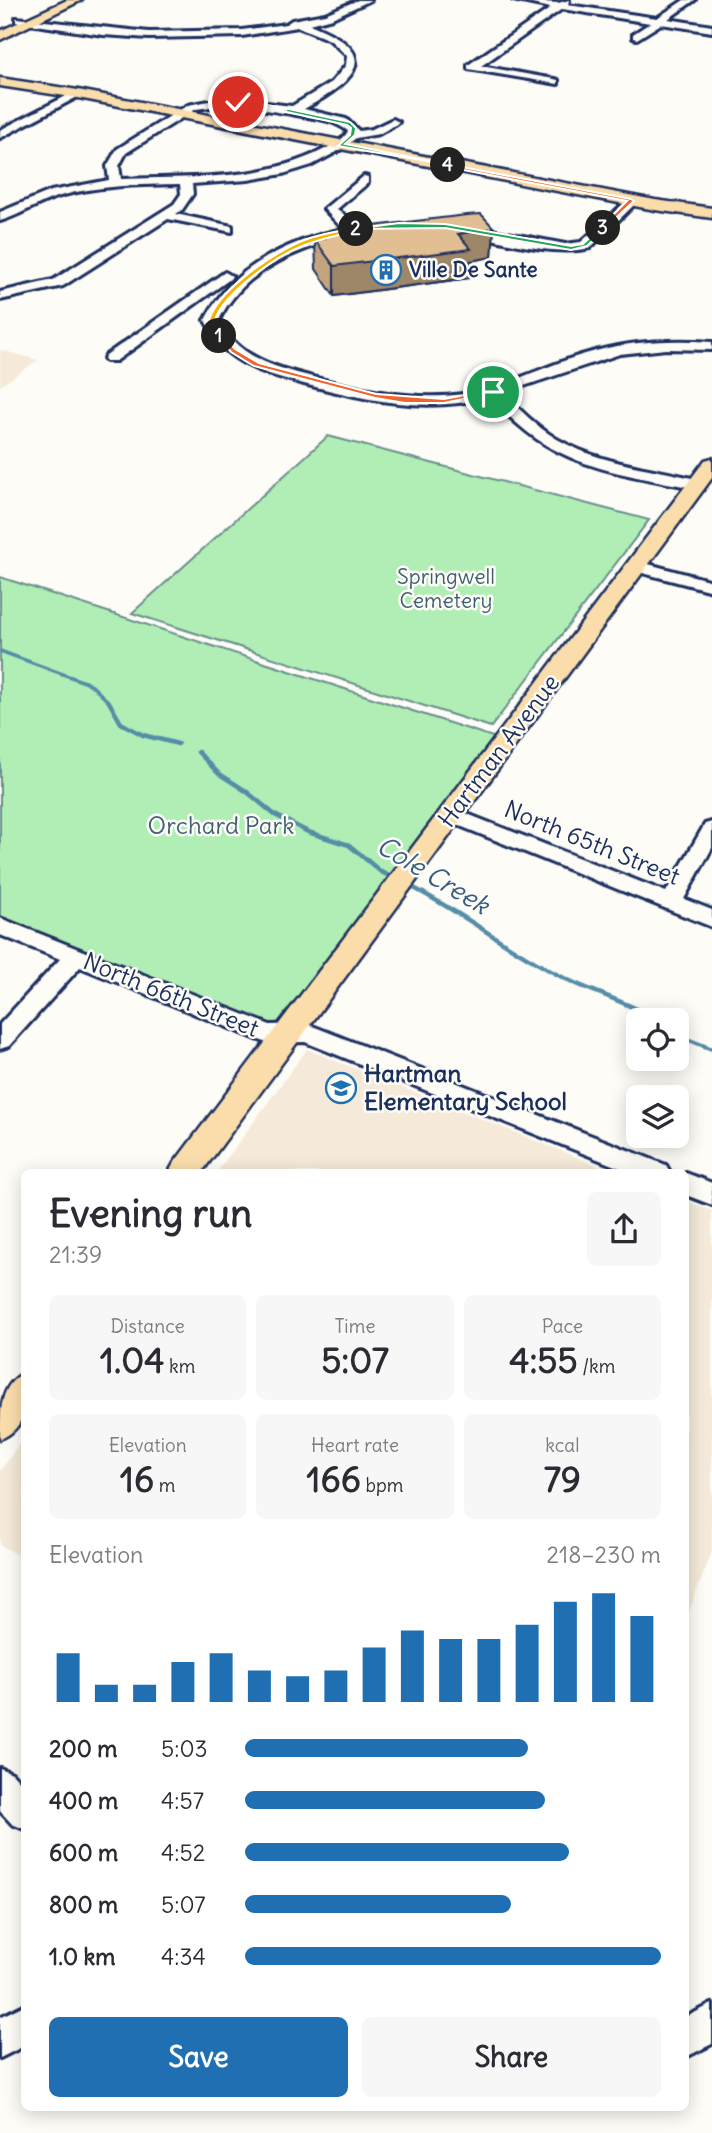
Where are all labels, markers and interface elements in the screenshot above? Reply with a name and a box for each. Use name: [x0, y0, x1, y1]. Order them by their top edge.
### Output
pin: [208, 72, 268, 132]
icon: check: [219, 83, 257, 121]
pin: 4: [430, 148, 466, 182]
text: 4: [442, 152, 453, 176]
pin: 3: [586, 210, 620, 246]
pin: 2: [338, 212, 374, 246]
text: 3: [597, 215, 608, 239]
text: 2: [350, 216, 361, 240]
building icon: Ville De Sante: [369, 253, 403, 287]
place label: Ville De Sante: [409, 256, 538, 283]
pin: 1: [202, 318, 236, 354]
text: 1: [215, 323, 222, 347]
pin: [463, 362, 523, 422]
icon: arrive: [474, 373, 512, 411]
park label: Springwell Cemetery: [397, 563, 495, 614]
street label: Hartman Avenue: [431, 668, 565, 833]
street label: North 65th Street: [500, 793, 685, 891]
park label: Orchard Park: [148, 810, 294, 840]
water label: Cole Creek: [371, 828, 497, 922]
street label: North 66th Street: [79, 945, 264, 1043]
map controls: [626, 1008, 689, 1148]
button: locate: [626, 1008, 689, 1071]
place label: Hartman Elementary School: [364, 1058, 567, 1116]
school or university icon: Hartman Elementary School: [324, 1071, 358, 1105]
button: layers: [626, 1085, 689, 1148]
text: Evening run: [49, 1190, 252, 1237]
button: share: [587, 1192, 661, 1266]
text: 21:39: [49, 1240, 102, 1269]
text: Distance: [111, 1314, 185, 1338]
text: Time: [334, 1314, 376, 1338]
text: Pace: [542, 1314, 583, 1338]
text: 1.04: [100, 1338, 164, 1382]
text: 5:07: [321, 1338, 389, 1382]
text: 4:55: [509, 1338, 578, 1382]
text: km: [164, 1354, 195, 1378]
text: /km: [578, 1354, 615, 1378]
text: Elevation: [109, 1433, 187, 1457]
text: Heart rate: [311, 1433, 399, 1457]
text: kcal: [545, 1433, 579, 1457]
text: 16: [120, 1457, 154, 1501]
text: 166: [307, 1457, 361, 1501]
text: 79: [544, 1457, 581, 1501]
text: m: [154, 1473, 175, 1497]
text: bpm: [361, 1473, 403, 1497]
text: Elevation: [49, 1540, 143, 1569]
text: 218–230 m: [547, 1540, 661, 1569]
text: 200 m: [49, 1734, 118, 1763]
text: 5:03: [161, 1734, 208, 1763]
text: 400 m: [49, 1786, 118, 1815]
text: 4:57: [161, 1786, 204, 1815]
text: 600 m: [49, 1838, 118, 1867]
text: 4:52: [161, 1838, 205, 1867]
text: 800 m: [49, 1890, 118, 1919]
text: 5:07: [161, 1890, 206, 1919]
text: 1.0 km: [49, 1942, 115, 1971]
text: 4:34: [161, 1942, 206, 1971]
button: Save: [49, 2017, 348, 2097]
button: Share: [362, 2017, 661, 2097]

